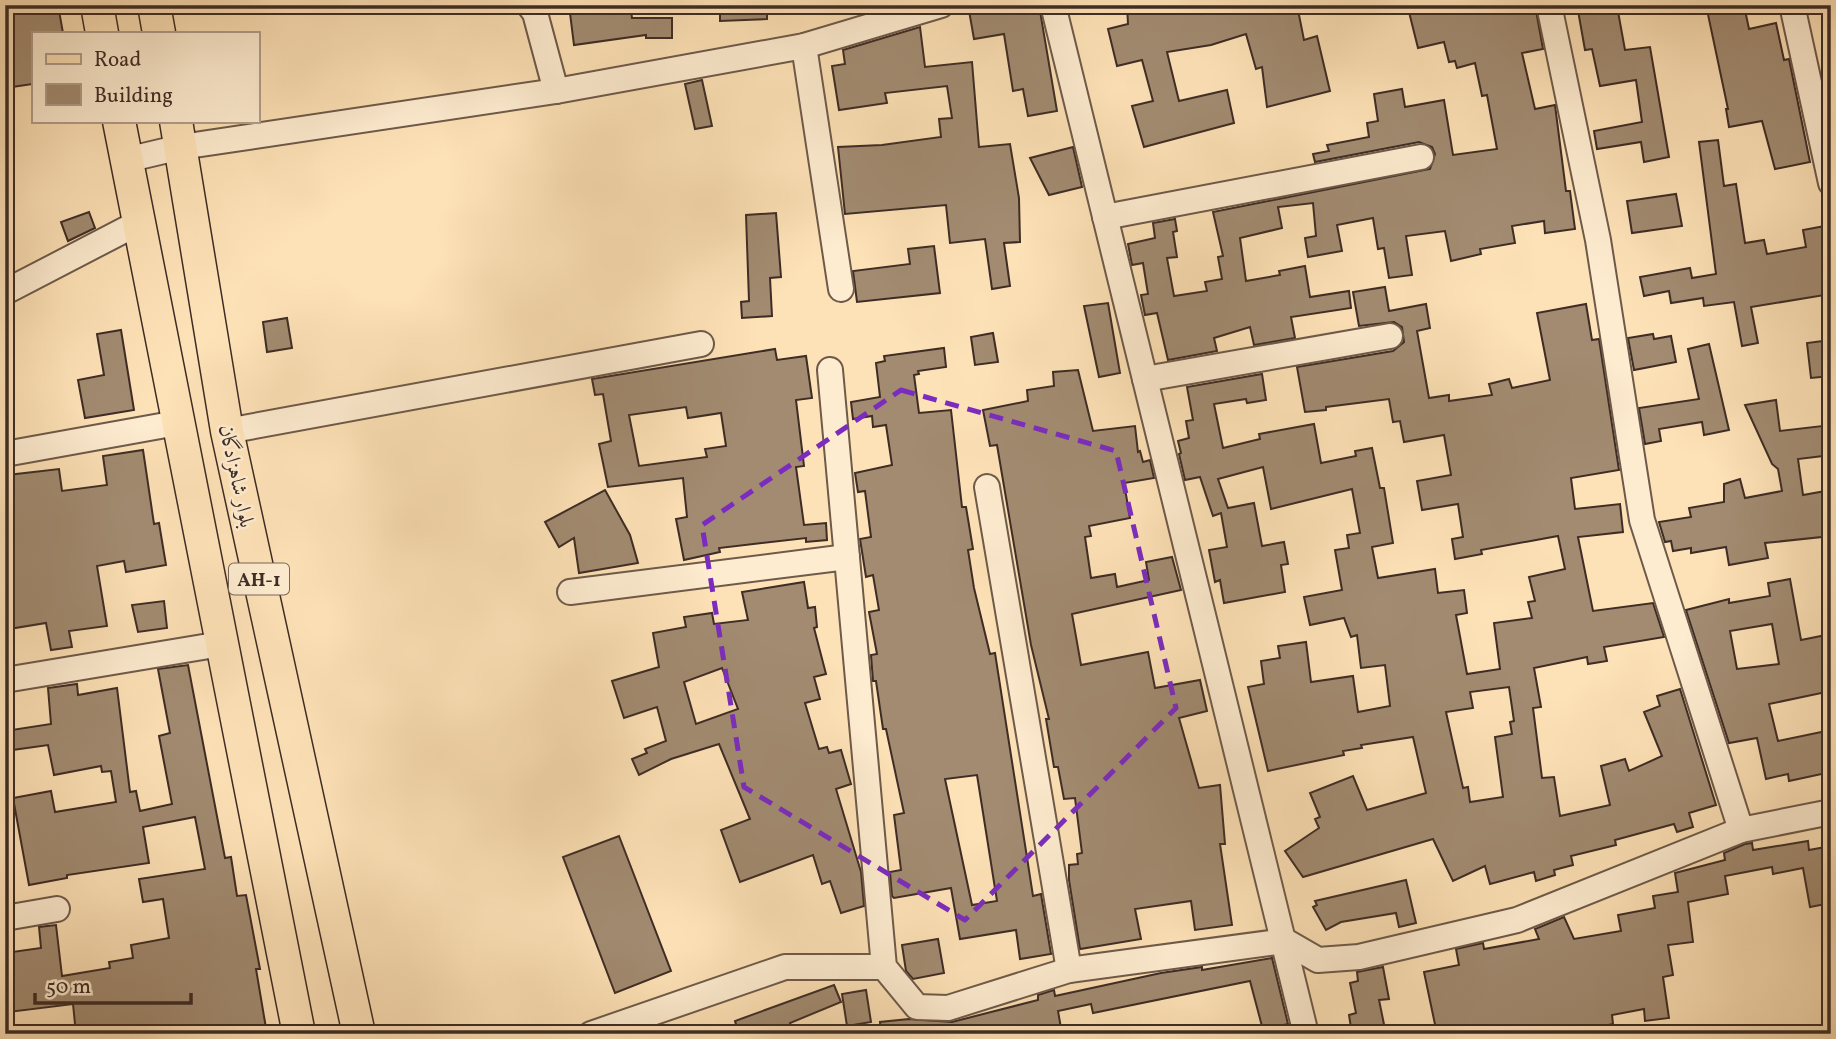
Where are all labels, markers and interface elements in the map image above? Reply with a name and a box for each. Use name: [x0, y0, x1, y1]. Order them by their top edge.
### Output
legend: [32, 32, 259, 122]
text: Road: [94, 46, 141, 75]
text: Building: [94, 82, 173, 111]
street label: بلوار شاهزادگان: [210, 422, 261, 531]
road number: AH-1: [229, 564, 289, 594]
scale bar: [35, 962, 191, 1006]
text: 50 m: [46, 973, 91, 1002]

